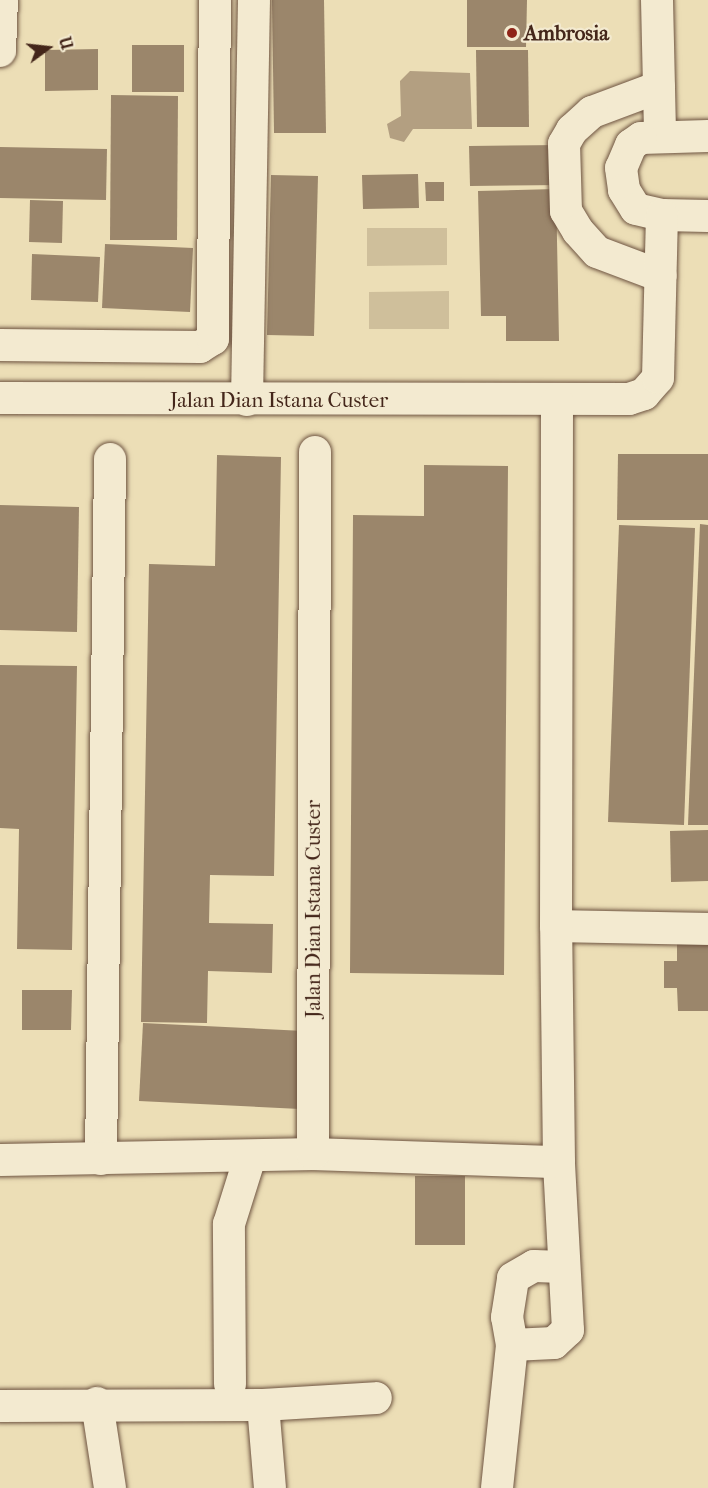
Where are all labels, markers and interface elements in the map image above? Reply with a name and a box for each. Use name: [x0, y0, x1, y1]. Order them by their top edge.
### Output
north arrow: [18, 18, 78, 78]
place label: Ambrosia: [524, 20, 609, 46]
marker: Ambrosia: [505, 26, 519, 40]
text: U: [55, 35, 77, 52]
street label: Jalan Dian Istana Custer: [170, 387, 388, 413]
street label: Jalan Dian Istana Custer: [300, 800, 326, 1018]

